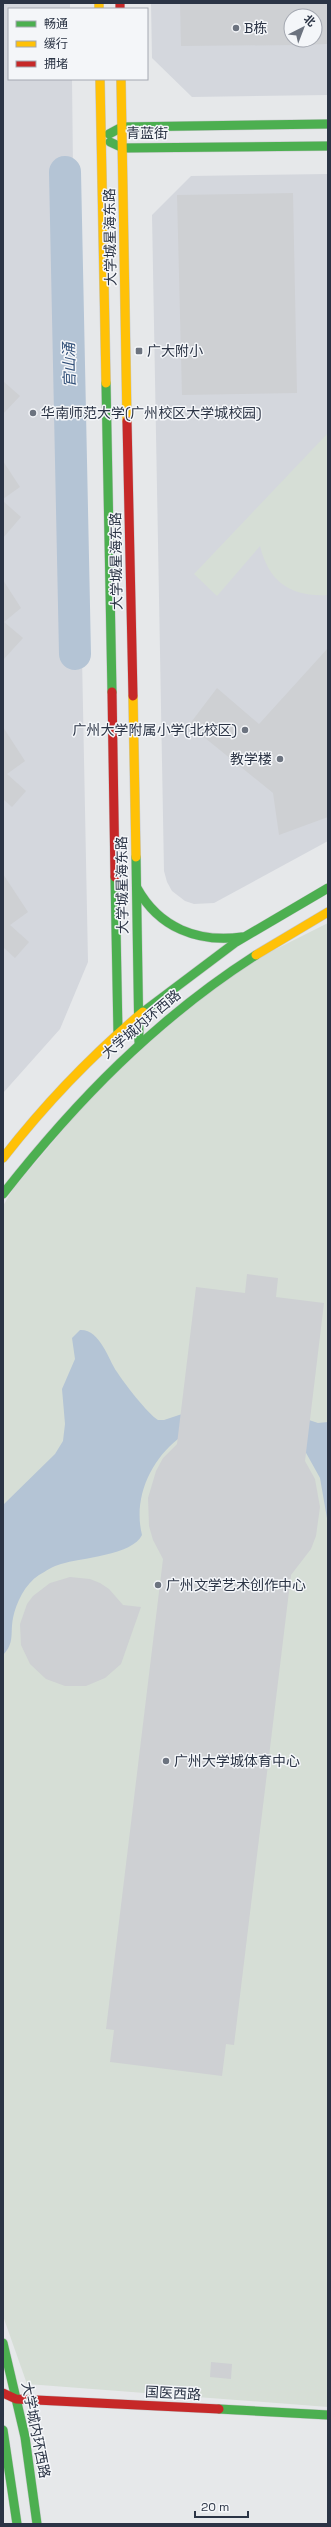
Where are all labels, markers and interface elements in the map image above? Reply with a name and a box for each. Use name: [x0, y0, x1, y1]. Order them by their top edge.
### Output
legend: [8, 8, 148, 80]
north arrow: [283, 8, 323, 48]
text: 北: [301, 12, 318, 29]
text: 畅通: [44, 16, 68, 32]
place label: B栋: [244, 19, 267, 37]
marker: B栋: [231, 23, 241, 33]
text: 缓行: [44, 36, 68, 52]
text: 拥堵: [44, 56, 68, 72]
street label: 青蓝街: [126, 124, 168, 142]
street label: 大学城星海东路: [100, 188, 120, 286]
water label: 官山涌: [59, 340, 79, 388]
place label: 广大附小: [147, 342, 203, 360]
marker: 广大附小: [134, 346, 144, 356]
place label: 华南师范大学(广州校区大学城校园): [41, 404, 262, 422]
marker: 华南师范大学(广州校区大学城校园): [28, 408, 38, 418]
street label: 大学城星海东路: [106, 512, 126, 610]
place label: 广州大学附属小学(北校区): [72, 721, 237, 739]
marker: 广州大学附属小学(北校区): [240, 725, 250, 735]
place label: 教学楼: [230, 750, 272, 768]
marker: 教学楼: [275, 754, 285, 764]
street label: 大学城星海东路: [112, 836, 132, 934]
street label: 大学城内环西路: [98, 986, 184, 1062]
place label: 广州文学艺术创作中心: [166, 1576, 306, 1594]
marker: 广州文学艺术创作中心: [153, 1580, 163, 1590]
place label: 广州大学城体育中心: [174, 1752, 300, 1770]
marker: 广州大学城体育中心: [161, 1756, 171, 1766]
street label: 大学城内环西路: [18, 2380, 54, 2480]
street label: 国医西路: [145, 2383, 201, 2403]
scale bar: [195, 2493, 248, 2519]
text: 20 m: [201, 2499, 229, 2515]

